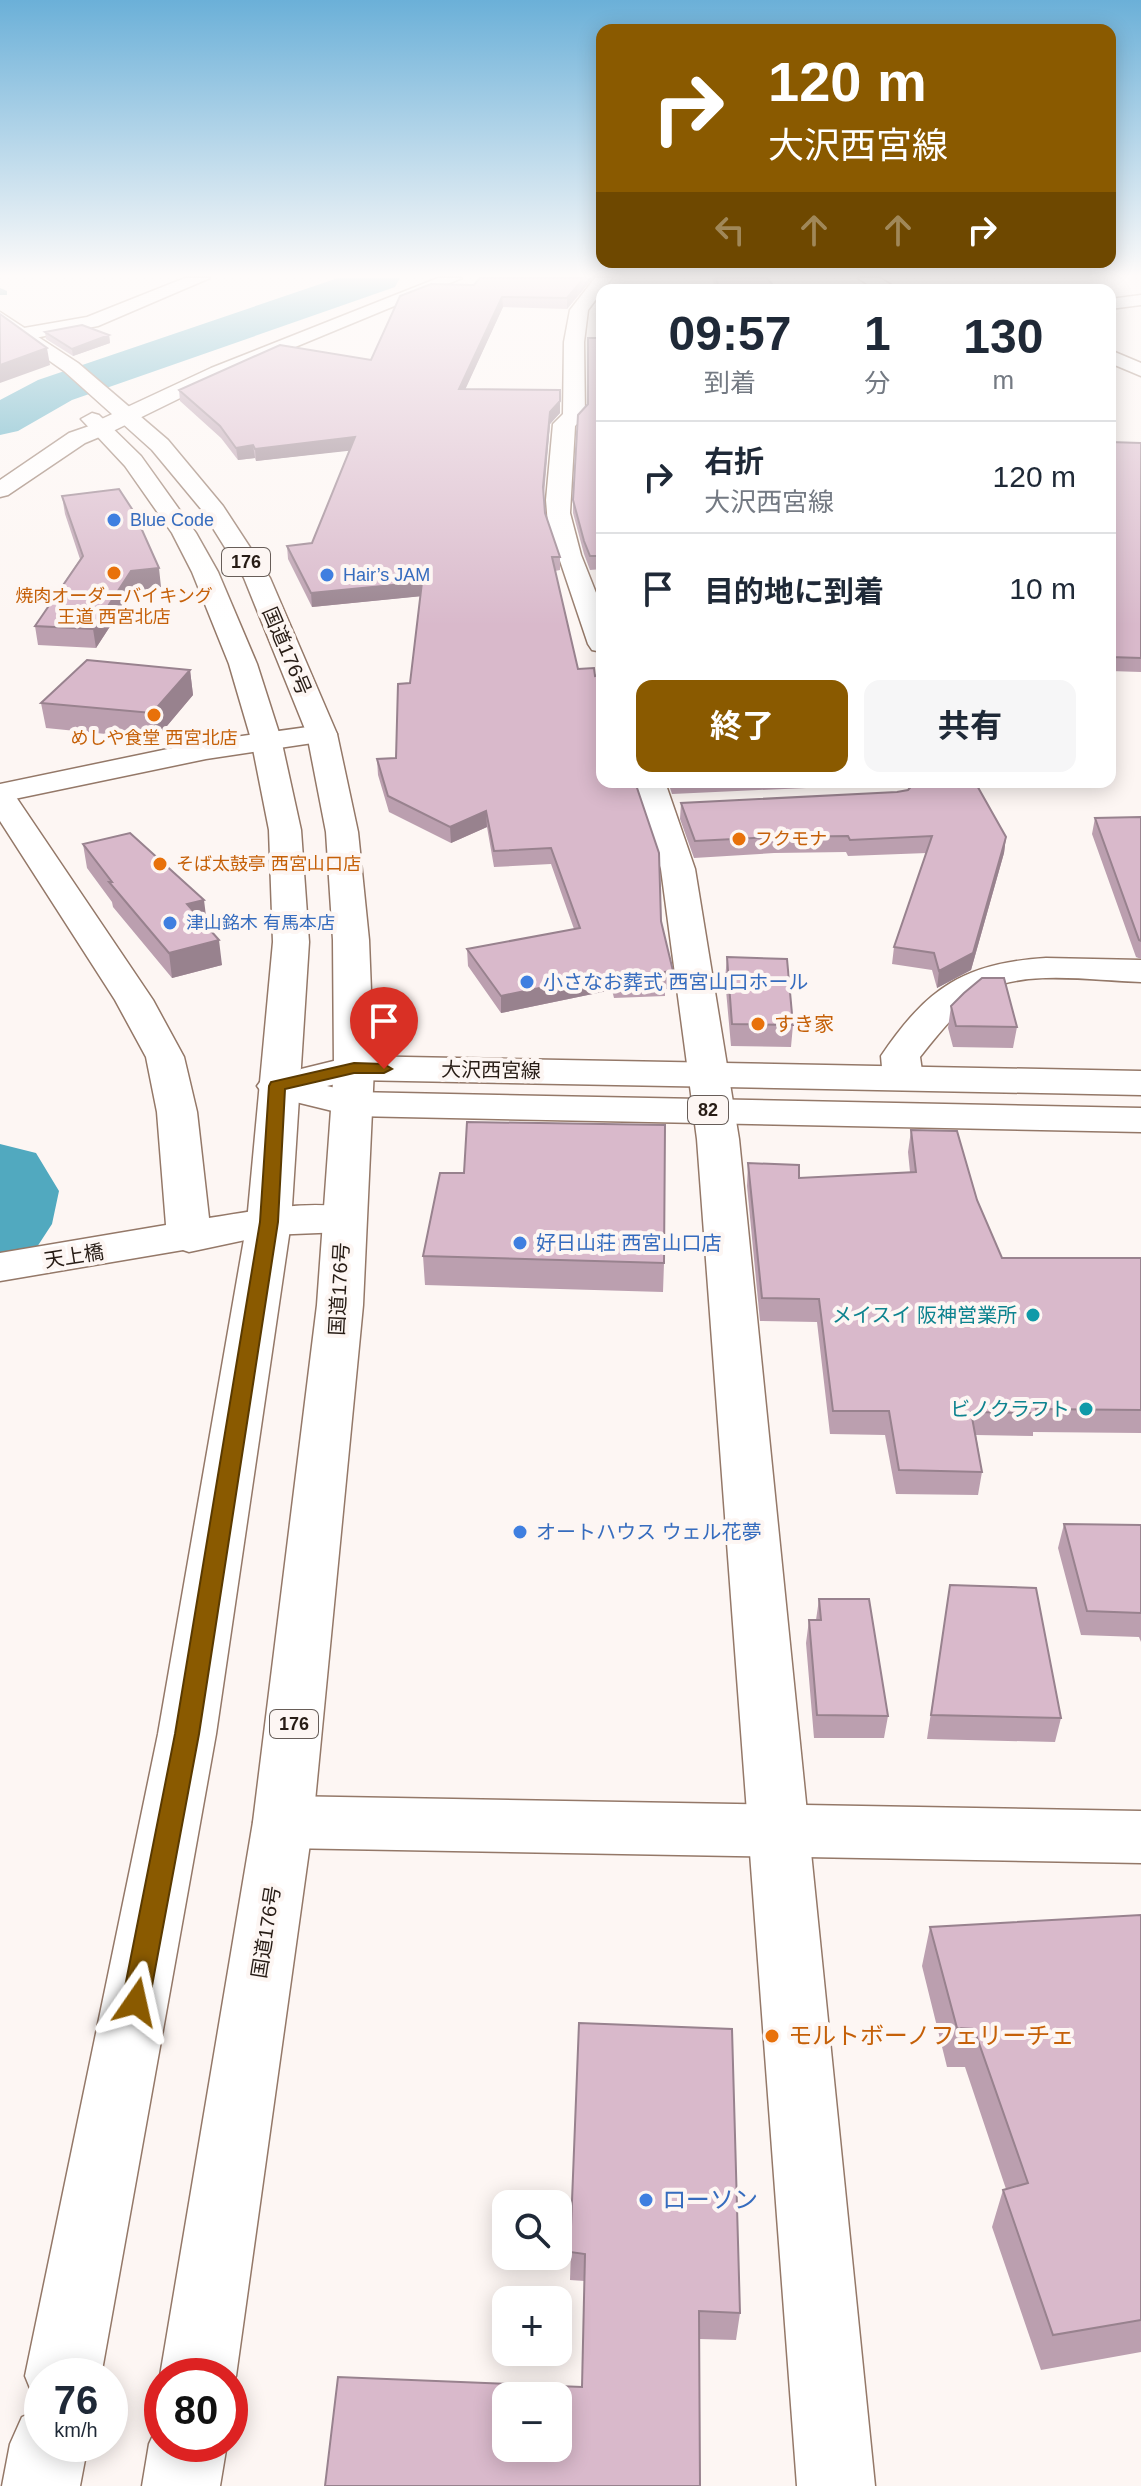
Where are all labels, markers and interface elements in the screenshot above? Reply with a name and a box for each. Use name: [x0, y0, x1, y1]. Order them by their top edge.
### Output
text: 120 m: [768, 50, 927, 113]
icon: right: [636, 56, 740, 160]
text: 大沢西宮線: [768, 125, 948, 166]
icon: left: [708, 208, 752, 252]
icon: ahead: [792, 208, 836, 252]
icon: ahead: [876, 208, 920, 252]
icon: right: [960, 208, 1004, 252]
text: 09:57: [669, 307, 791, 360]
text: 1: [864, 307, 891, 360]
text: 130: [963, 310, 1043, 363]
text: m: [993, 365, 1014, 395]
text: 到着: [704, 368, 756, 398]
text: 分: [864, 368, 890, 398]
text: 右折: [704, 445, 764, 478]
icon: right: [636, 455, 680, 499]
text: 120 m: [993, 460, 1076, 493]
text: 大沢西宮線: [704, 487, 834, 517]
place label: Blue Code: [130, 510, 214, 530]
marker: Blue Code: [105, 511, 123, 529]
road number: 176: [222, 548, 270, 576]
marker: 焼肉オーダーバイキング 王道 西宮北店: [105, 564, 123, 582]
place label: Hair’s JAM: [343, 565, 430, 585]
marker: Hair’s JAM: [318, 566, 336, 584]
icon: arrive: [636, 567, 680, 611]
text: 10 m: [1009, 572, 1076, 605]
text: 目的地に到着: [704, 575, 884, 608]
place label: 焼肉オーダーバイキング 王道 西宮北店: [15, 586, 213, 627]
street label: 国道176号: [259, 604, 315, 698]
button: 終了: [636, 680, 848, 772]
button: 共有: [864, 680, 1076, 772]
marker: めしや食堂 西宮北店: [145, 706, 163, 724]
place label: めしや食堂 西宮北店: [71, 728, 237, 748]
place label: フクモナ: [755, 829, 827, 849]
marker: フクモナ: [730, 830, 748, 848]
place label: そば太鼓亭 西宮山口店: [176, 854, 361, 874]
marker: そば太鼓亭 西宮山口店: [151, 855, 169, 873]
place label: 津山銘木 有馬本店: [186, 913, 335, 933]
marker: 津山銘木 有馬本店: [161, 914, 179, 932]
place label: 小さなお葬式 西宮山口ホール: [543, 971, 809, 993]
marker: 小さなお葬式 西宮山口ホール: [518, 973, 536, 991]
pin: [350, 987, 418, 1069]
icon: arrive: [362, 999, 406, 1043]
place label: すき家: [774, 1013, 834, 1035]
marker: すき家: [749, 1015, 767, 1033]
street label: 大沢西宮線: [441, 1058, 541, 1082]
road number: 82: [688, 1096, 728, 1124]
place label: 好日山荘 西宮山口店: [536, 1232, 722, 1254]
marker: 好日山荘 西宮山口店: [511, 1234, 529, 1252]
street label: 天上橋: [43, 1240, 105, 1272]
street label: 国道176号: [326, 1242, 352, 1336]
place label: メイスイ 阪神営業所: [832, 1304, 1017, 1326]
marker: メイスイ 阪神営業所: [1024, 1306, 1042, 1324]
place label: ビノクラフト: [950, 1398, 1070, 1420]
marker: ビノクラフト: [1077, 1400, 1095, 1418]
place label: オートハウス ウェル花夢: [536, 1521, 762, 1543]
marker: オートハウス ウェル花夢: [511, 1523, 529, 1541]
road number: 176: [270, 1710, 318, 1738]
street label: 国道176号: [248, 1884, 284, 1980]
position arrow: [94, 1960, 178, 2044]
place label: モルトボーノフェリーチェ: [788, 2022, 1075, 2049]
marker: モルトボーノフェリーチェ: [763, 2027, 781, 2045]
place label: ローソン: [662, 2186, 758, 2213]
map controls: [492, 2190, 572, 2462]
button: search: [492, 2190, 572, 2270]
marker: ローソン: [637, 2191, 655, 2209]
button: +: [492, 2286, 572, 2366]
speed limit sign: 80: [144, 2358, 248, 2462]
text: 76: [54, 2378, 98, 2422]
button: −: [492, 2382, 572, 2462]
text: km/h: [54, 2419, 98, 2441]

